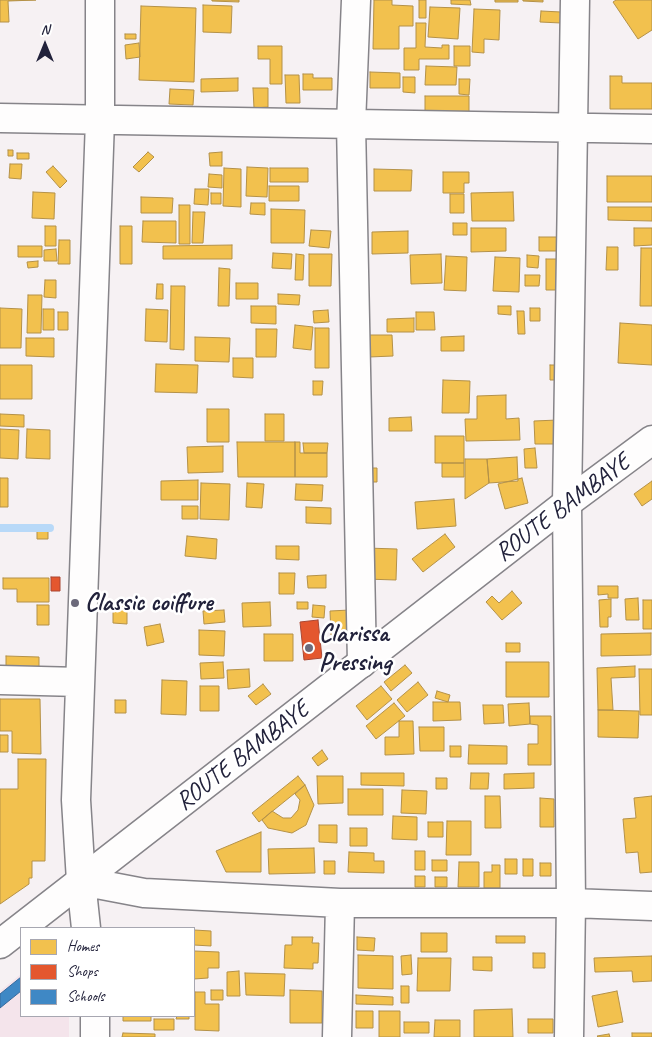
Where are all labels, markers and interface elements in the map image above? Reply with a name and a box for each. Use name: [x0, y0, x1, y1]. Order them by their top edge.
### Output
north arrow: [20, 20, 70, 70]
text: N: [41, 21, 49, 38]
street label: ROUTE BAMBAYE: [490, 447, 636, 569]
place label: Classic coiffure: [85, 588, 212, 618]
marker: Classic coiffure: [69, 597, 81, 609]
place label: Clarissa Pressing: [319, 619, 391, 678]
marker: Clarissa Pressing: [303, 642, 315, 654]
street label: ROUTE BAMBAYE: [170, 695, 316, 817]
legend: [20, 927, 195, 1017]
text: Homes: [67, 937, 99, 956]
text: Shops: [67, 962, 98, 981]
text: Schools: [67, 987, 104, 1006]

